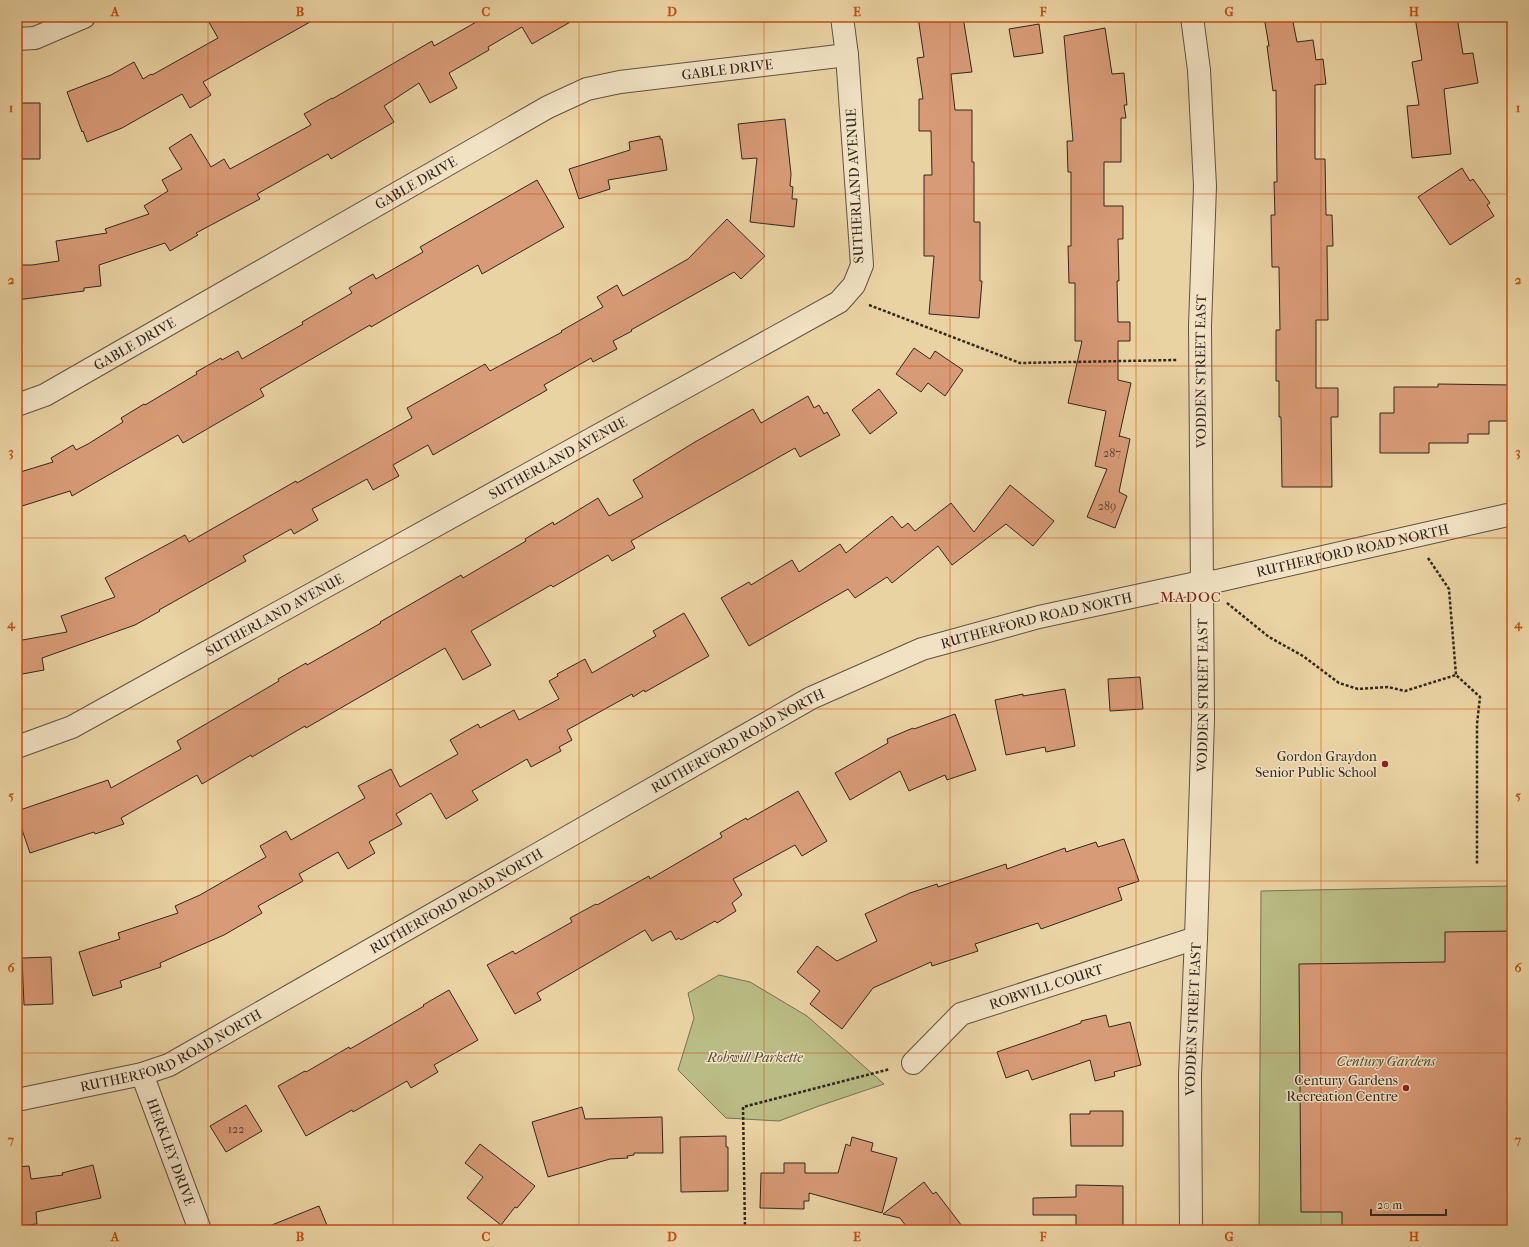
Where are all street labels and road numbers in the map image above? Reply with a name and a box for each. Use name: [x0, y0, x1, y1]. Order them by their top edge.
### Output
street label: GABLE DRIVE: [681, 55, 774, 83]
street label: SUTHERLAND AVENUE: [842, 108, 868, 264]
street label: GABLE DRIVE: [372, 152, 460, 213]
street label: VODDEN STREET EAST: [1191, 294, 1210, 449]
street label: GABLE DRIVE: [91, 313, 179, 374]
street label: SUTHERLAND AVENUE: [486, 412, 630, 503]
street label: RUTHERFORD ROAD NORTH: [1255, 520, 1450, 580]
street label: SUTHERLAND AVENUE: [202, 570, 347, 660]
street label: RUTHERFORD ROAD NORTH: [939, 589, 1134, 652]
street label: VODDEN STREET EAST: [1193, 618, 1212, 773]
street label: RUTHERFORD ROAD NORTH: [648, 685, 827, 796]
street label: RUTHERFORD ROAD NORTH: [367, 845, 546, 957]
street label: VODDEN STREET EAST: [1182, 941, 1204, 1097]
street label: ROBWILL COURT: [987, 960, 1106, 1013]
street label: RUTHERFORD ROAD NORTH: [78, 1005, 265, 1095]
street label: HERKLEY DRIVE: [143, 1096, 199, 1208]

